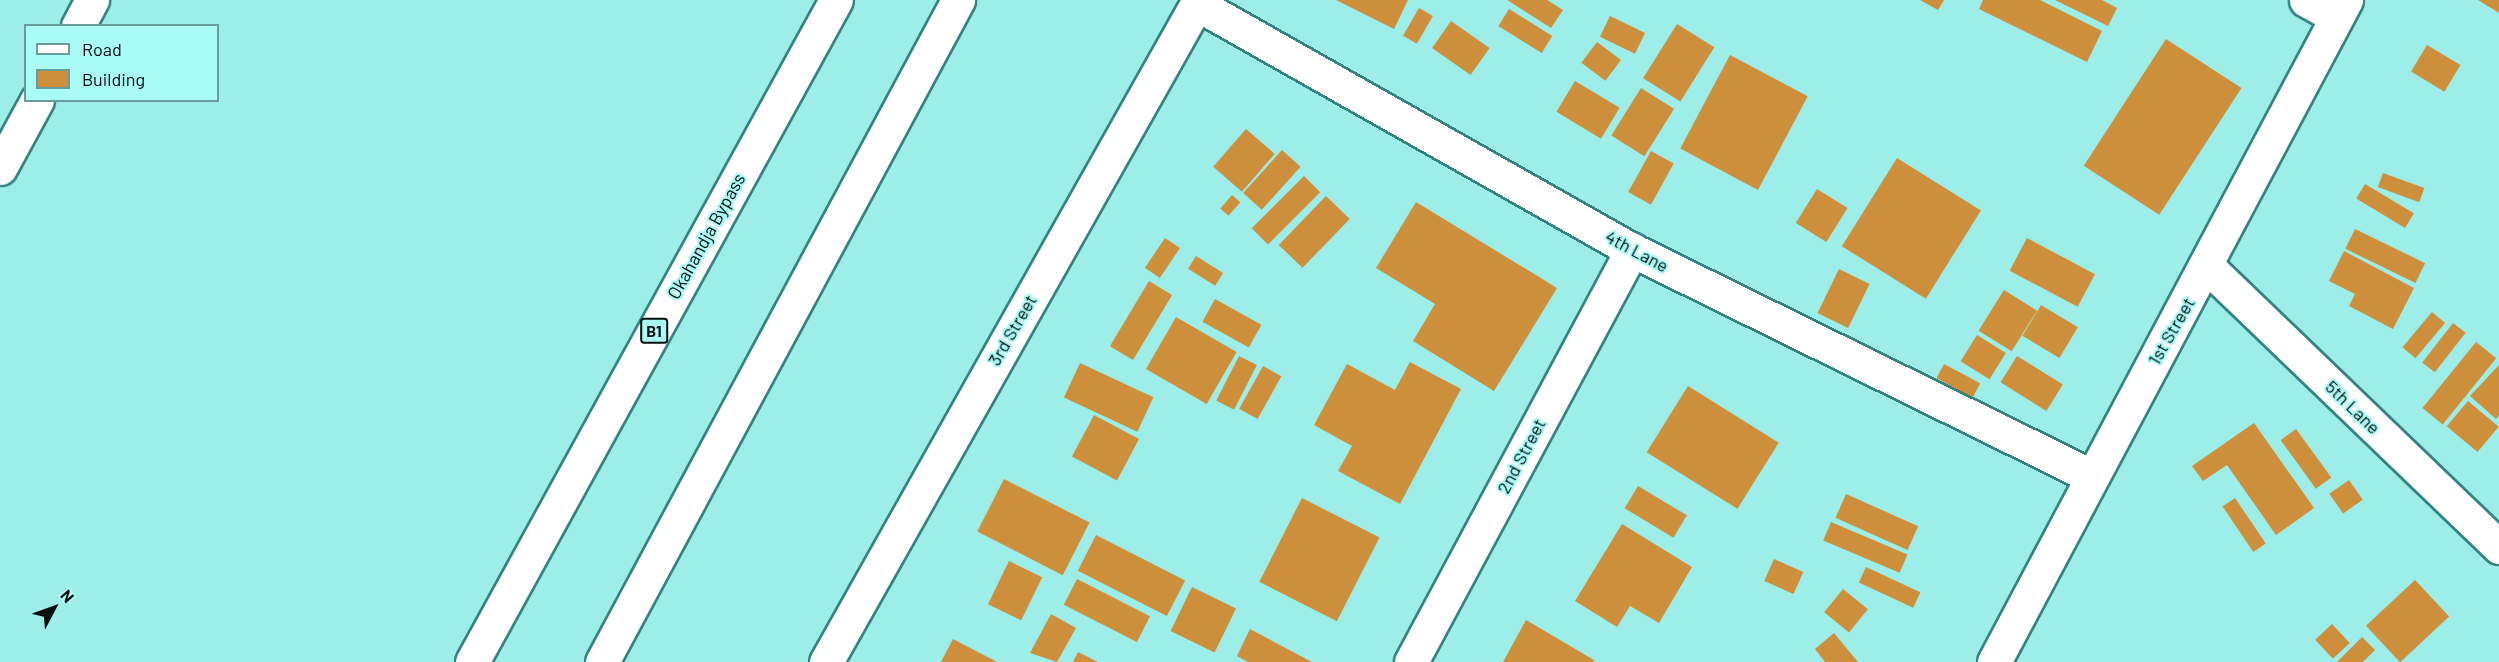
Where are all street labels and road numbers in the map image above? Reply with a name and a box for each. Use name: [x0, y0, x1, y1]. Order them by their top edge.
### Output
street label: Okahandja Bypass: [663, 169, 749, 303]
street label: 4th Lane: [1602, 225, 1672, 277]
street label: 3rd Street: [983, 291, 1041, 369]
street label: 1st Street: [2143, 293, 2199, 369]
road number: B1: [639, 318, 669, 344]
street label: 5th Lane: [2321, 376, 2385, 438]
street label: 2nd Street: [1492, 415, 1550, 497]

